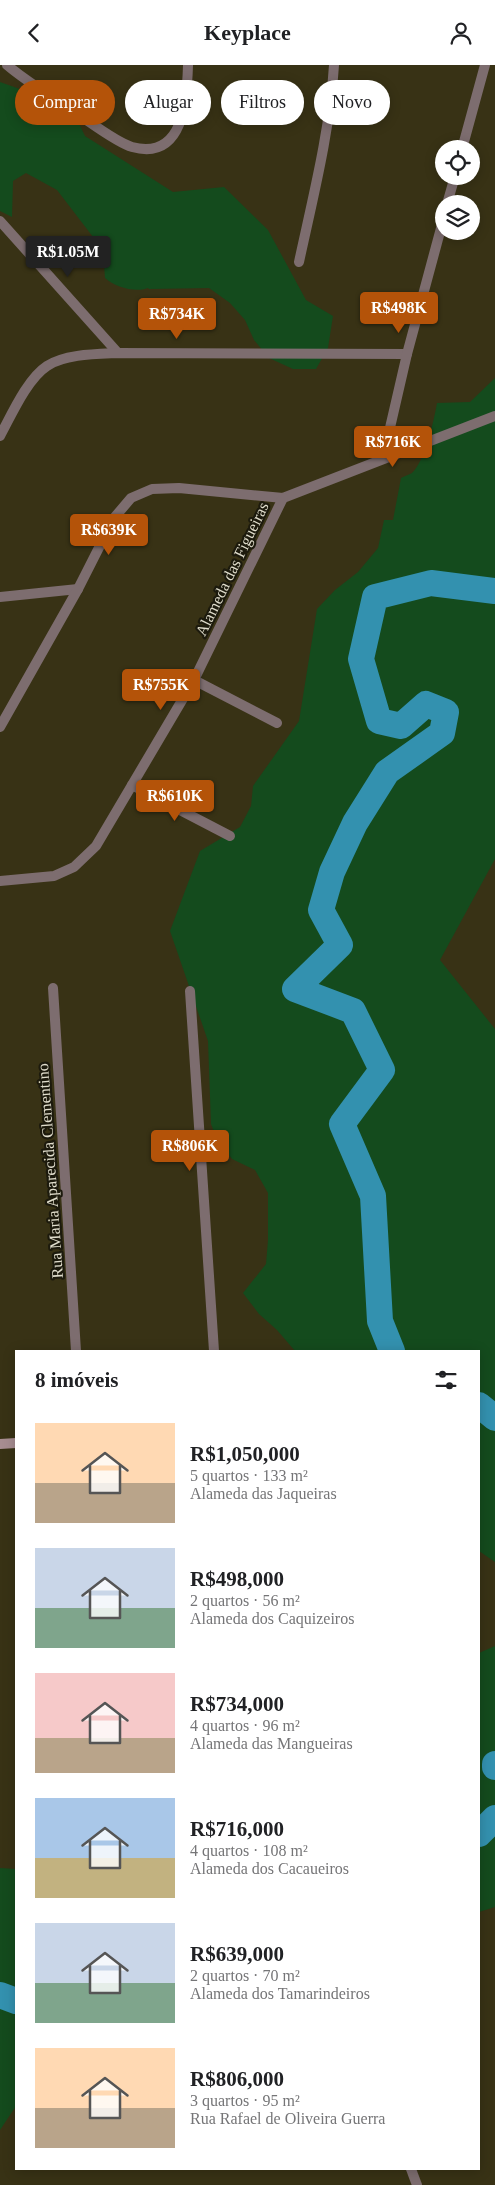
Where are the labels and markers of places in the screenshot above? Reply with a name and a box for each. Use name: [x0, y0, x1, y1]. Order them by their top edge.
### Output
pin: R$1.05M: [22, 235, 114, 278]
pin: R$498K: [358, 291, 440, 334]
pin: R$734K: [136, 297, 218, 340]
pin: R$716K: [352, 425, 434, 468]
pin: R$639K: [68, 513, 150, 556]
pin: R$755K: [120, 669, 202, 711]
pin: R$610K: [134, 779, 216, 822]
pin: R$806K: [149, 1129, 231, 1172]

